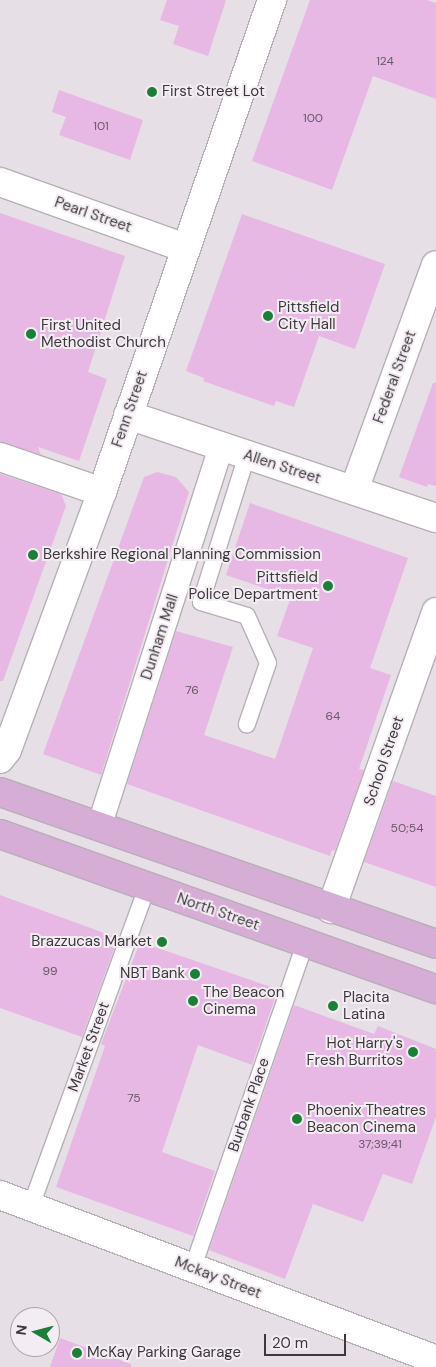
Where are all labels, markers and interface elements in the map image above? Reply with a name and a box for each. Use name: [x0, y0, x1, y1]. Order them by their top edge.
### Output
house number: 124: [376, 55, 394, 69]
place label: First Street Lot: [162, 83, 265, 101]
marker: First Street Lot: [146, 86, 158, 98]
house number: 100: [303, 112, 323, 126]
house number: 101: [93, 120, 109, 134]
street label: Pearl Street: [52, 193, 134, 237]
place label: Pittsfield City Hall: [278, 298, 339, 333]
marker: Pittsfield City Hall: [262, 310, 274, 322]
place label: First United Methodist Church: [41, 316, 166, 351]
marker: First United Methodist Church: [25, 328, 37, 340]
street label: Federal Street: [370, 328, 420, 426]
street label: Fenn Street: [108, 368, 152, 450]
street label: Allen Street: [241, 446, 323, 488]
place label: Berkshire Regional Planning Commission: [43, 546, 321, 564]
marker: Berkshire Regional Planning Commission: [27, 549, 39, 561]
place label: Pittsfield Police Department: [189, 568, 318, 603]
marker: Pittsfield Police Department: [322, 580, 334, 592]
street label: Dunham Mall: [138, 592, 182, 682]
house number: 76: [185, 684, 199, 698]
house number: 64: [326, 710, 340, 724]
street label: School Street: [360, 714, 408, 808]
house number: 50;54: [391, 822, 423, 836]
street label: North Street: [175, 890, 261, 934]
place label: Brazzucas Market: [31, 933, 152, 951]
marker: Brazzucas Market: [156, 936, 168, 948]
house number: 99: [42, 965, 58, 979]
place label: NBT Bank: [120, 965, 185, 983]
marker: NBT Bank: [189, 968, 201, 980]
place label: The Beacon Cinema: [203, 983, 284, 1018]
place label: Placita Latina: [343, 988, 389, 1023]
marker: The Beacon Cinema: [187, 995, 199, 1007]
street label: Market Street: [64, 1000, 114, 1094]
marker: Placita Latina: [327, 1000, 339, 1012]
place label: Hot Harry's Fresh Burritos: [307, 1034, 403, 1069]
marker: Hot Harry's Fresh Burritos: [407, 1046, 419, 1058]
street label: Burbank Place: [225, 1056, 273, 1154]
house number: 75: [127, 1092, 141, 1106]
place label: Phoenix Theatres Beacon Cinema: [307, 1101, 426, 1136]
marker: Phoenix Theatres Beacon Cinema: [291, 1113, 303, 1125]
house number: 37;39;41: [358, 1138, 402, 1152]
street label: Mckay Street: [172, 1253, 264, 1303]
north arrow: [10, 1307, 60, 1357]
text: N: [12, 1324, 31, 1336]
scale bar: [266, 1324, 348, 1356]
text: 20 m: [272, 1333, 308, 1353]
place label: McKay Parking Garage: [87, 1344, 241, 1362]
marker: McKay Parking Garage: [71, 1347, 83, 1359]

